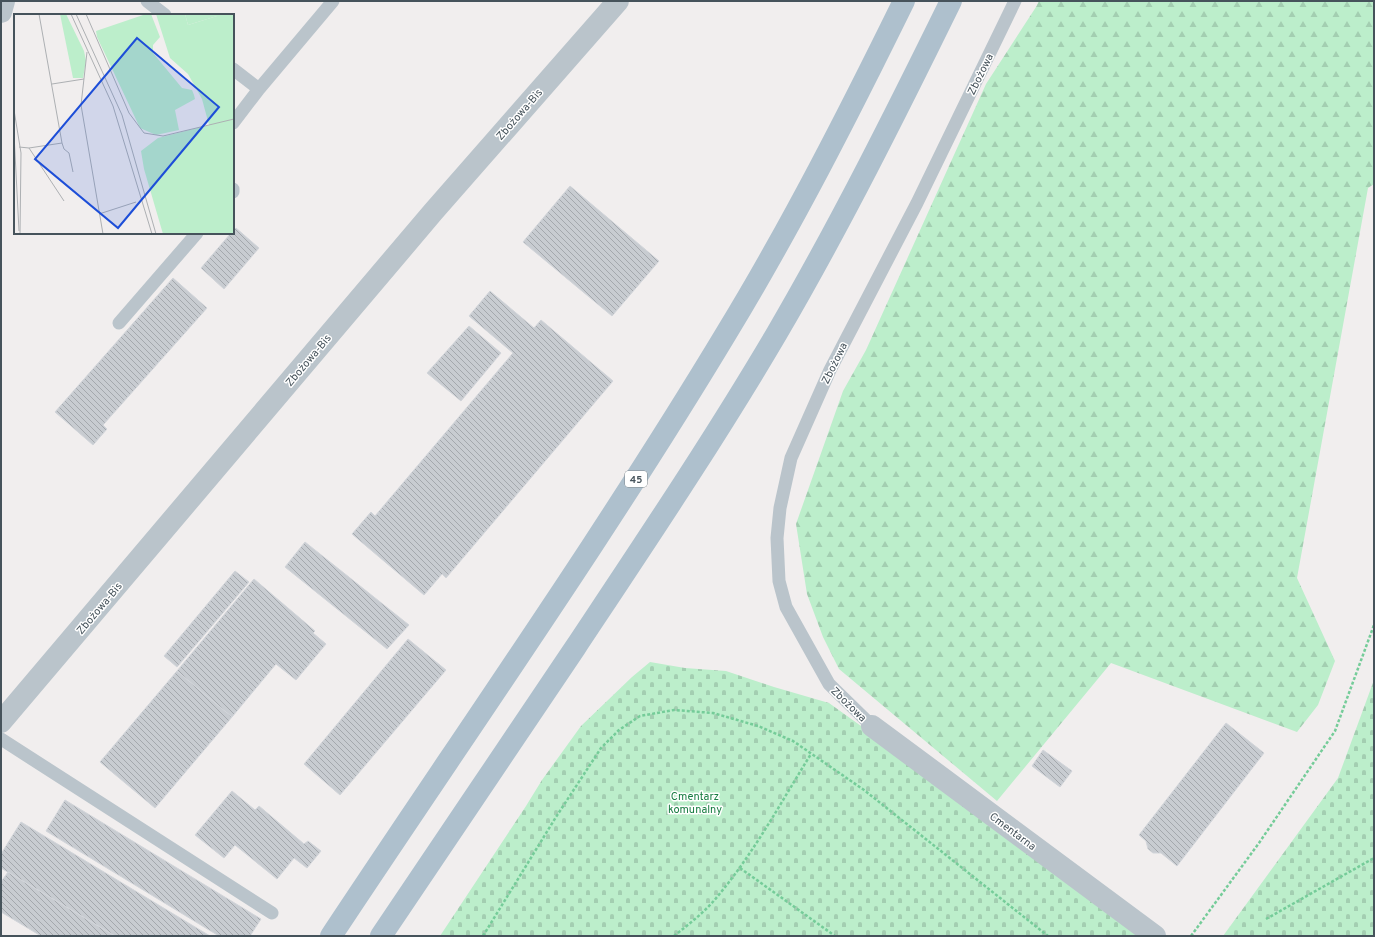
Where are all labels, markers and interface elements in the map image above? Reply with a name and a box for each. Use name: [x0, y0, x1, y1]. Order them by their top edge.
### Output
inset map: [14, 14, 234, 234]
street label: Zbożowa: [965, 51, 997, 98]
street label: Zbożowa-Bis: [493, 86, 546, 143]
street label: Zbożowa-Bis: [283, 332, 335, 390]
street label: Zbożowa: [819, 340, 851, 387]
road number: 45: [625, 471, 647, 487]
street label: Zbożowa-Bis: [74, 580, 126, 638]
street label: Zbożowa: [827, 684, 869, 725]
park label: Cmentarz komunalny: [668, 790, 722, 817]
street label: Cmentarna: [986, 810, 1039, 854]

